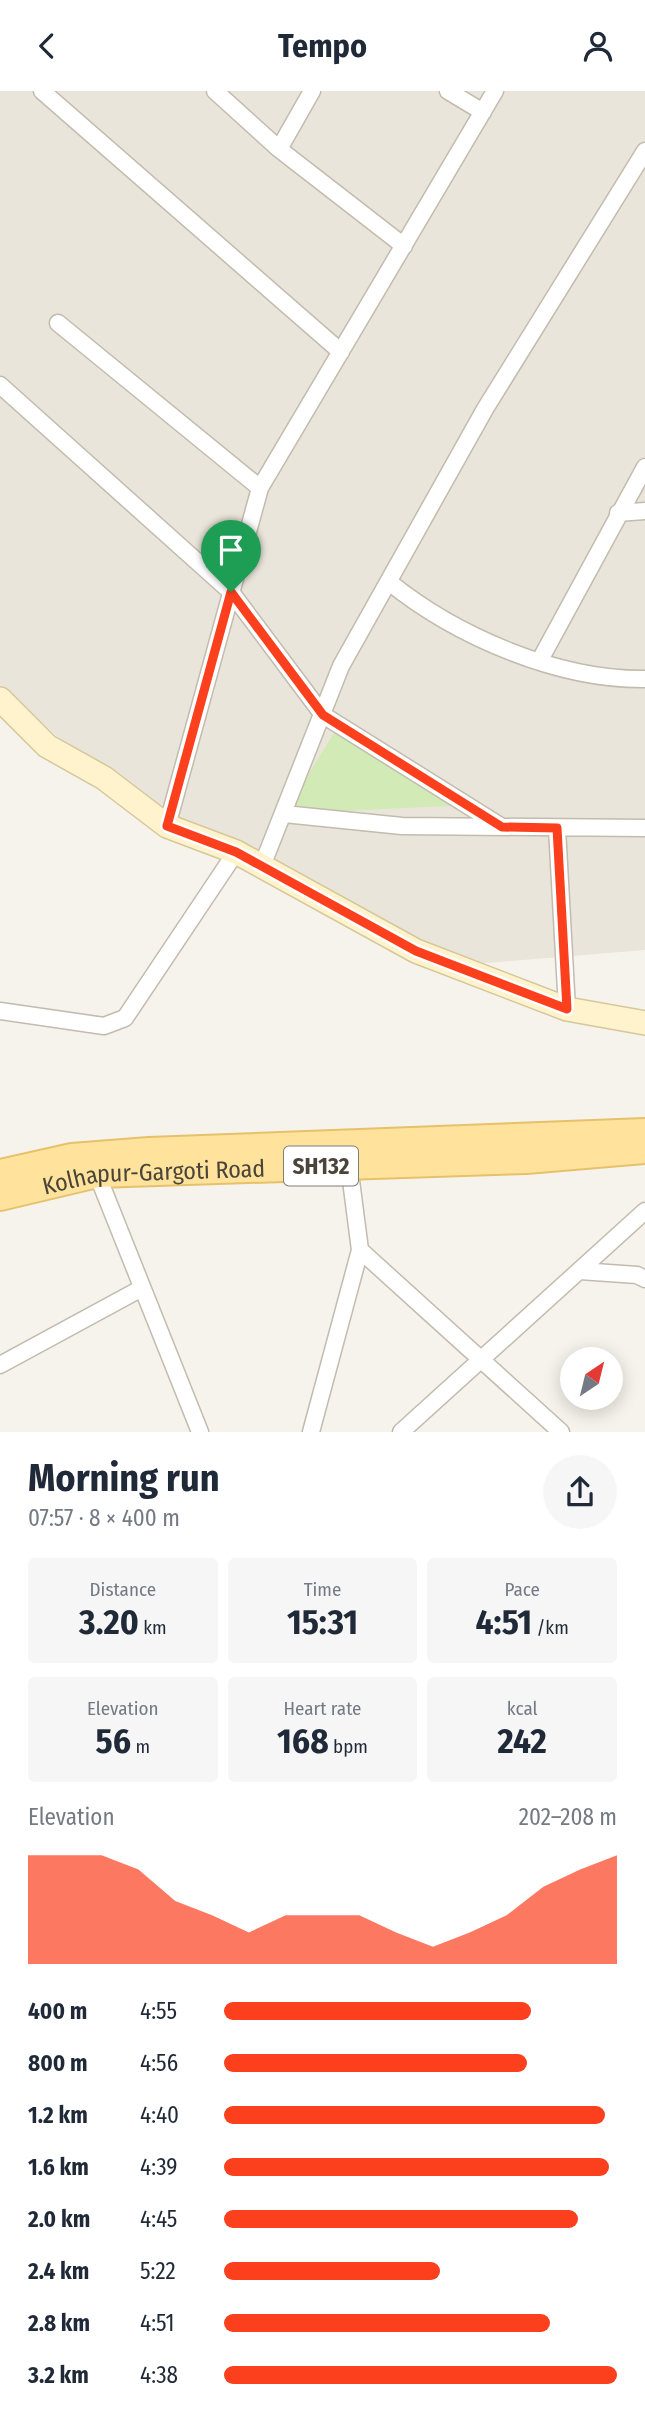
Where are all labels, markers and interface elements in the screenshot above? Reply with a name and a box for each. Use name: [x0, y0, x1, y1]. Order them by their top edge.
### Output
icon: back: [28, 27, 66, 65]
text: Tempo: [278, 27, 367, 65]
icon: person: [579, 27, 617, 65]
pin: [201, 520, 261, 592]
icon: arrive: [212, 531, 250, 569]
road number: SH132: [284, 1147, 358, 1185]
street label: Kolhapur-Gargoti Road: [40, 1155, 266, 1200]
north arrow: [560, 1347, 623, 1411]
map controls: [560, 1347, 623, 1410]
text: Morning run: [28, 1455, 220, 1501]
button: share: [543, 1455, 617, 1529]
text: 07:57 · 8 × 400 m: [28, 1504, 180, 1532]
text: Distance: [90, 1578, 156, 1601]
text: Time: [304, 1578, 341, 1601]
text: Pace: [504, 1578, 540, 1601]
text: 3.20: [79, 1601, 139, 1643]
text: 15:31: [287, 1601, 358, 1643]
text: 4:51: [476, 1601, 532, 1643]
text: km: [139, 1616, 167, 1639]
text: /km: [532, 1616, 569, 1639]
text: Elevation: [87, 1697, 159, 1720]
text: Heart rate: [283, 1697, 362, 1720]
text: kcal: [507, 1697, 538, 1720]
text: 56: [96, 1720, 131, 1762]
text: 168: [277, 1720, 329, 1762]
text: 242: [498, 1720, 547, 1762]
text: m: [131, 1735, 150, 1758]
text: bpm: [329, 1735, 368, 1758]
text: Elevation: [28, 1803, 115, 1831]
text: 202–208 m: [519, 1803, 617, 1831]
text: 400 m: [28, 1997, 87, 2025]
text: 4:55: [140, 1997, 177, 2025]
text: 800 m: [28, 2049, 88, 2077]
text: 4:56: [140, 2049, 178, 2077]
text: 1.2 km: [28, 2101, 88, 2129]
text: 4:40: [140, 2101, 179, 2129]
text: 1.6 km: [28, 2153, 89, 2181]
text: 4:39: [140, 2153, 178, 2181]
text: 2.0 km: [28, 2205, 90, 2233]
text: 4:45: [140, 2205, 177, 2233]
text: 2.4 km: [28, 2257, 89, 2285]
text: 5:22: [140, 2257, 176, 2285]
text: 2.8 km: [28, 2309, 90, 2337]
text: 4:51: [140, 2309, 175, 2337]
text: 3.2 km: [28, 2361, 89, 2389]
text: 4:38: [140, 2361, 178, 2389]

